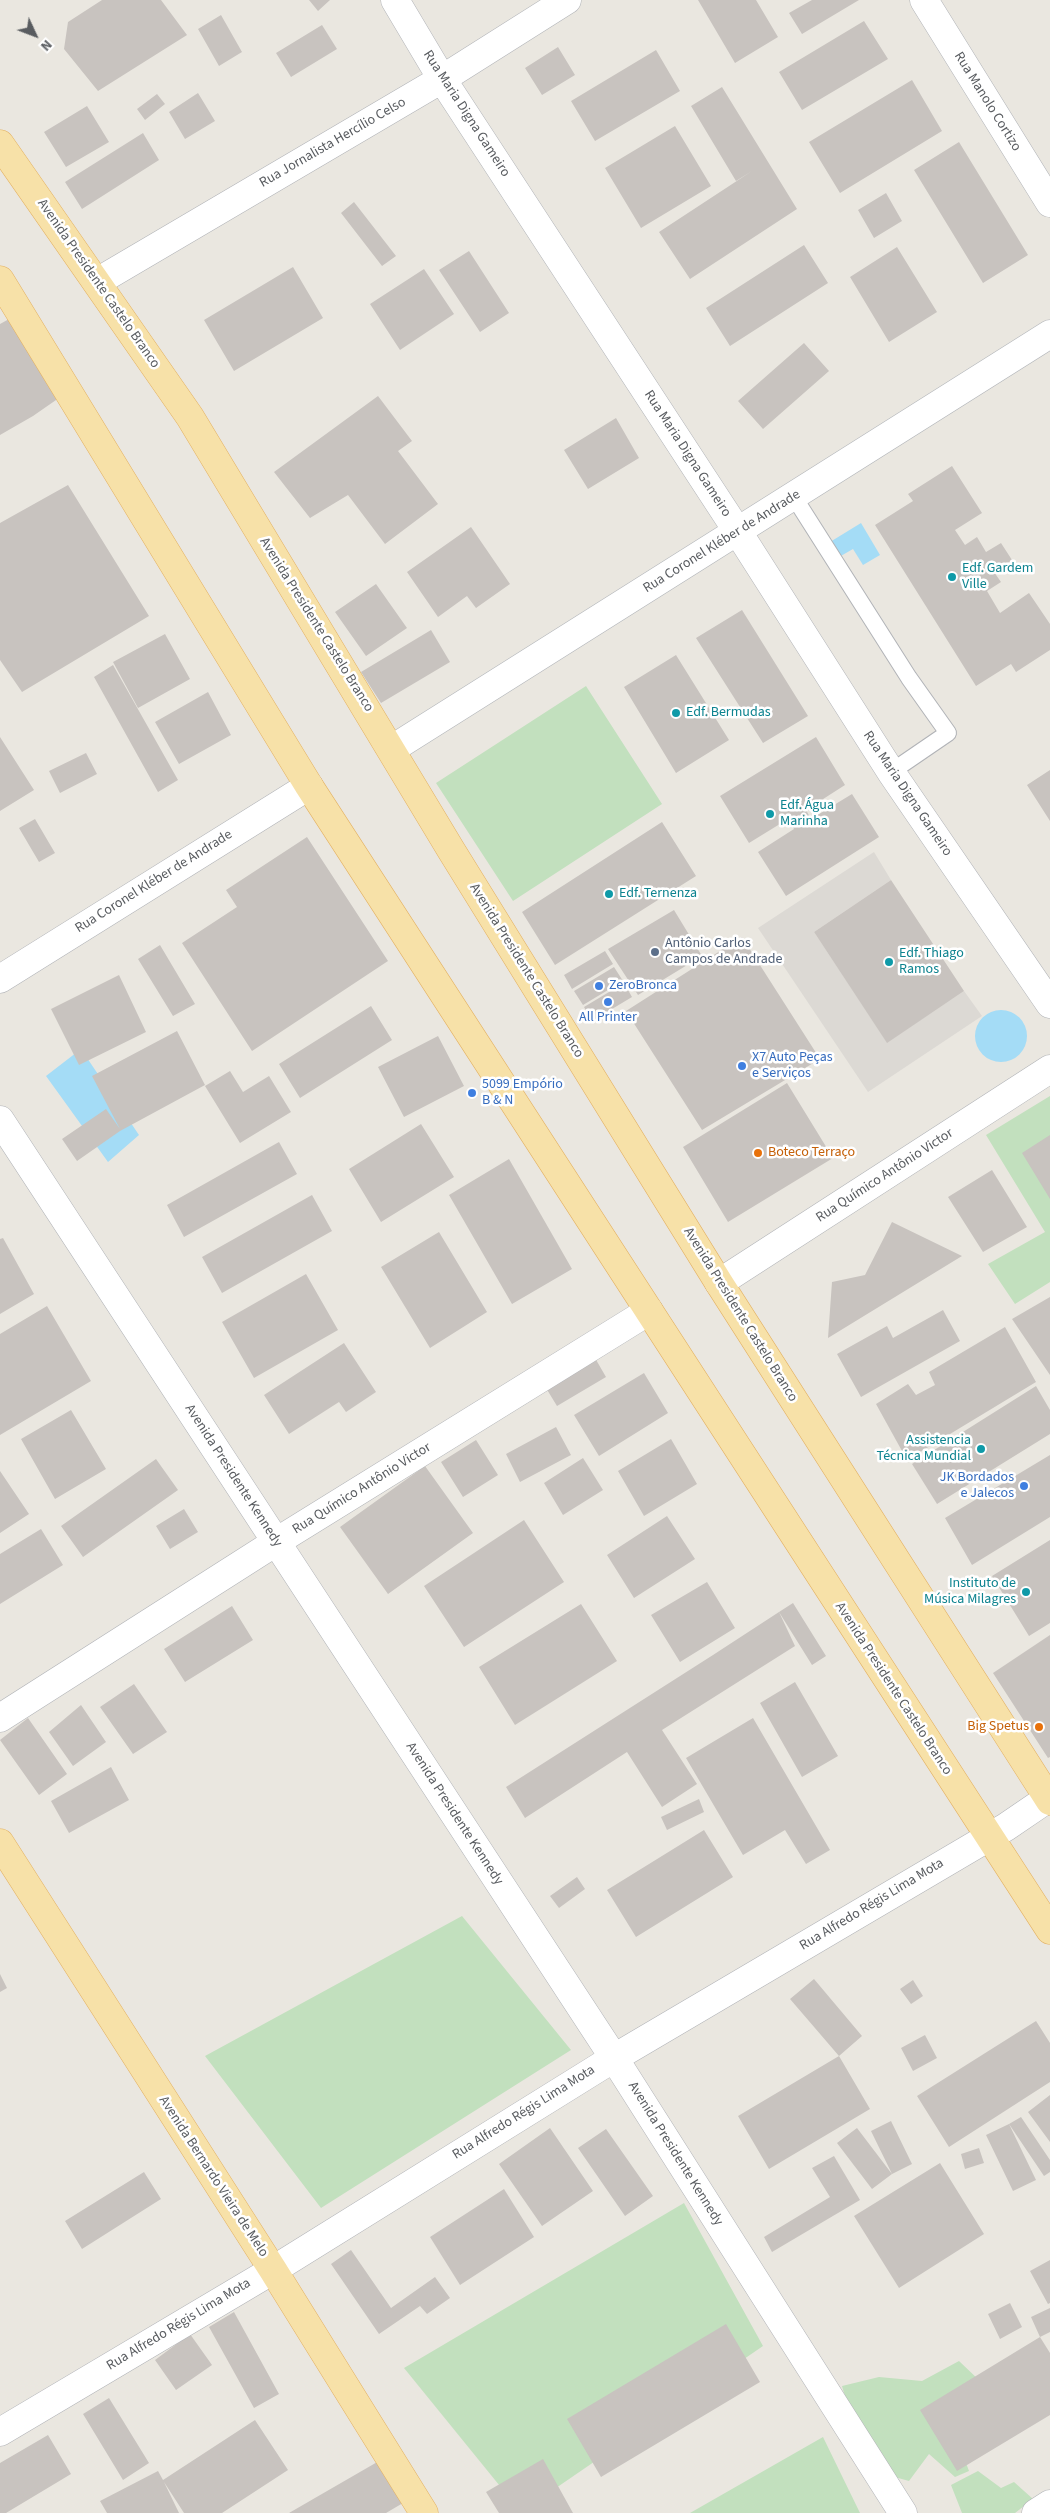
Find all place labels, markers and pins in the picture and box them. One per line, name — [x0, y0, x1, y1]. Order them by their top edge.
place label: Edf. Gardem Ville — [962, 561, 1033, 594]
marker: Edf. Gardem Ville — [946, 571, 958, 583]
place label: Edf. Bermudas — [686, 705, 771, 721]
marker: Edf. Bermudas — [670, 707, 682, 719]
place label: Edf. Água Marinha — [780, 798, 834, 830]
marker: Edf. Água Marinha — [764, 808, 776, 820]
place label: Edf. Ternenza — [619, 886, 697, 902]
marker: Edf. Ternenza — [603, 888, 615, 900]
place label: Antônio Carlos Campos de Andrade — [665, 936, 782, 969]
marker: Antônio Carlos Campos de Andrade — [649, 946, 661, 958]
place label: Edf. Thiago Ramos — [899, 946, 964, 979]
marker: Edf. Thiago Ramos — [883, 956, 895, 968]
place label: ZeroBronca — [609, 978, 677, 994]
marker: ZeroBronca — [593, 980, 605, 992]
marker: All Printer — [602, 996, 614, 1008]
place label: All Printer — [579, 1010, 637, 1026]
place label: X7 Auto Peças e Serviços — [752, 1050, 833, 1082]
marker: X7 Auto Peças e Serviços — [736, 1060, 748, 1072]
place label: 5099 Empório B & N — [482, 1077, 563, 1110]
marker: 5099 Empório B & N — [466, 1087, 478, 1099]
place label: Boteco Terraço — [768, 1145, 855, 1161]
marker: Boteco Terraço — [752, 1147, 764, 1159]
place label: Assistencia Técnica Mundial — [877, 1433, 971, 1465]
marker: Assistencia Técnica Mundial — [975, 1443, 987, 1455]
place label: JK Bordados e Jalecos — [940, 1470, 1014, 1502]
marker: JK Bordados e Jalecos — [1018, 1480, 1030, 1492]
place label: Instituto de Música Milagres — [924, 1576, 1016, 1608]
marker: Instituto de Música Milagres — [1020, 1586, 1032, 1598]
place label: Big Spetus — [967, 1719, 1029, 1735]
marker: Big Spetus — [1033, 1721, 1045, 1733]

